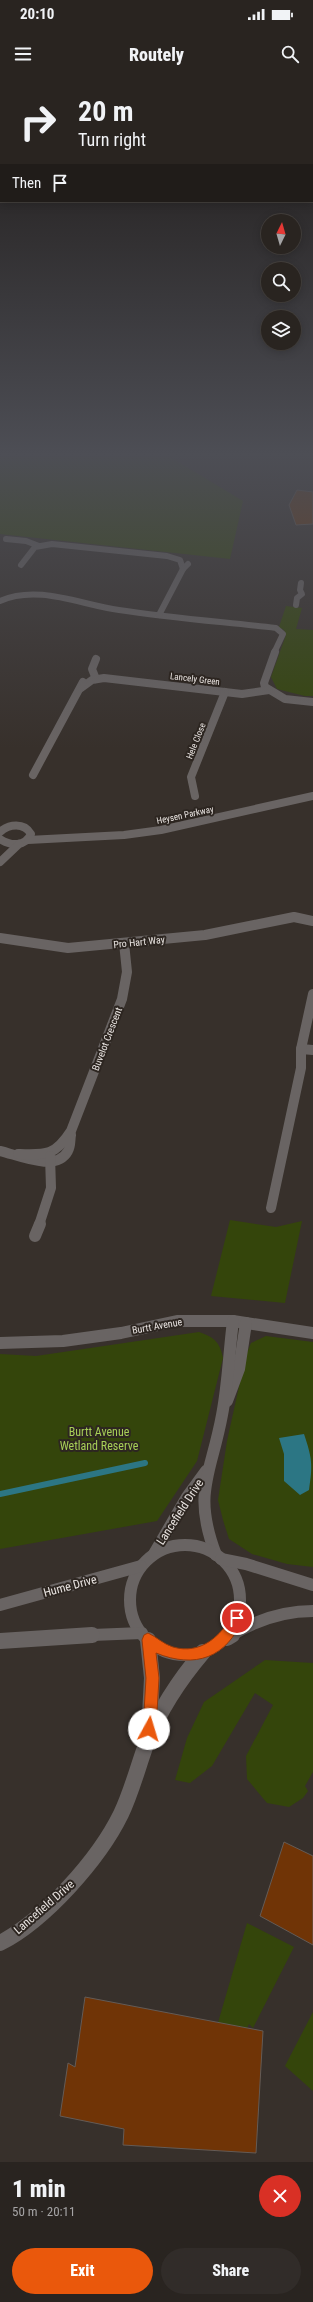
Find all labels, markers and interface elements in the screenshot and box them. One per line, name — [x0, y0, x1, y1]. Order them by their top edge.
text: 20:10 — [20, 5, 54, 23]
icon: menu — [12, 43, 34, 65]
icon: search — [279, 43, 301, 65]
text: Routely — [129, 44, 184, 65]
text: 20 m — [78, 95, 134, 128]
icon: right — [12, 96, 64, 148]
text: Turn right — [78, 129, 146, 150]
icon: arrive — [49, 172, 71, 194]
text: Then — [12, 174, 41, 192]
north arrow — [261, 214, 301, 254]
map controls — [261, 214, 301, 350]
button: search — [261, 262, 301, 302]
button: layers — [261, 310, 301, 350]
street label: Lancely Green — [170, 671, 220, 687]
street label: Hele Close — [184, 721, 208, 761]
street label: Heysen Parkway — [156, 804, 215, 826]
street label: Pro Hart Way — [113, 934, 165, 950]
street label: Buvelot Crescent — [90, 1006, 124, 1072]
street label: Burtt Avenue — [131, 1316, 183, 1336]
park label: Burtt Avenue Wetland Reserve — [60, 1425, 139, 1453]
street label: Lancefield Drive — [154, 1476, 207, 1547]
street label: Hume Drive — [42, 1572, 99, 1600]
pin — [220, 1601, 254, 1635]
icon: arrive — [226, 1607, 248, 1629]
position arrow — [128, 1708, 170, 1750]
street label: Lancefield Drive — [11, 1877, 77, 1937]
text: 1 min — [12, 2175, 66, 2203]
button: close — [259, 2175, 301, 2217]
text: 50 m · 20:11 — [12, 2204, 75, 2219]
button: Exit — [12, 2248, 153, 2294]
button: Share — [161, 2248, 301, 2294]

